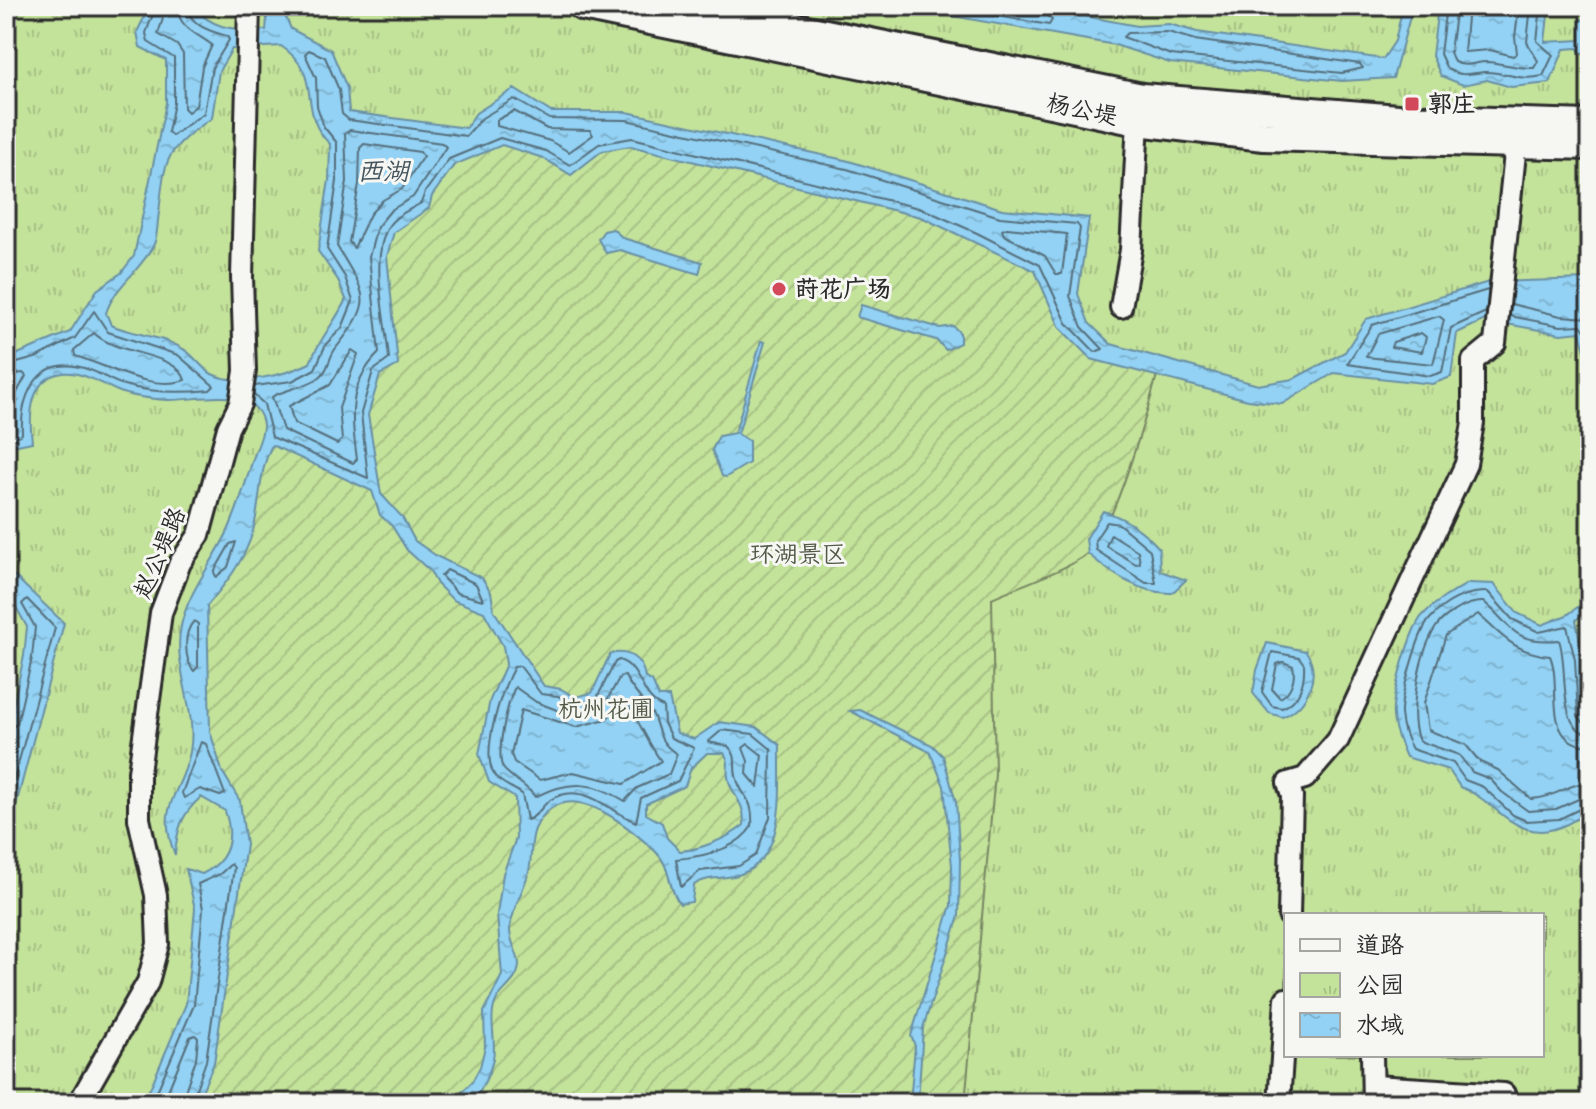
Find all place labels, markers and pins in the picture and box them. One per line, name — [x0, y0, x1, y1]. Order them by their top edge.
place label: 郭庄 — [1428, 90, 1476, 119]
marker: 郭庄 — [1403, 95, 1421, 113]
place label: 莳花广场 — [795, 275, 891, 304]
marker: 莳花广场 — [770, 280, 788, 298]

